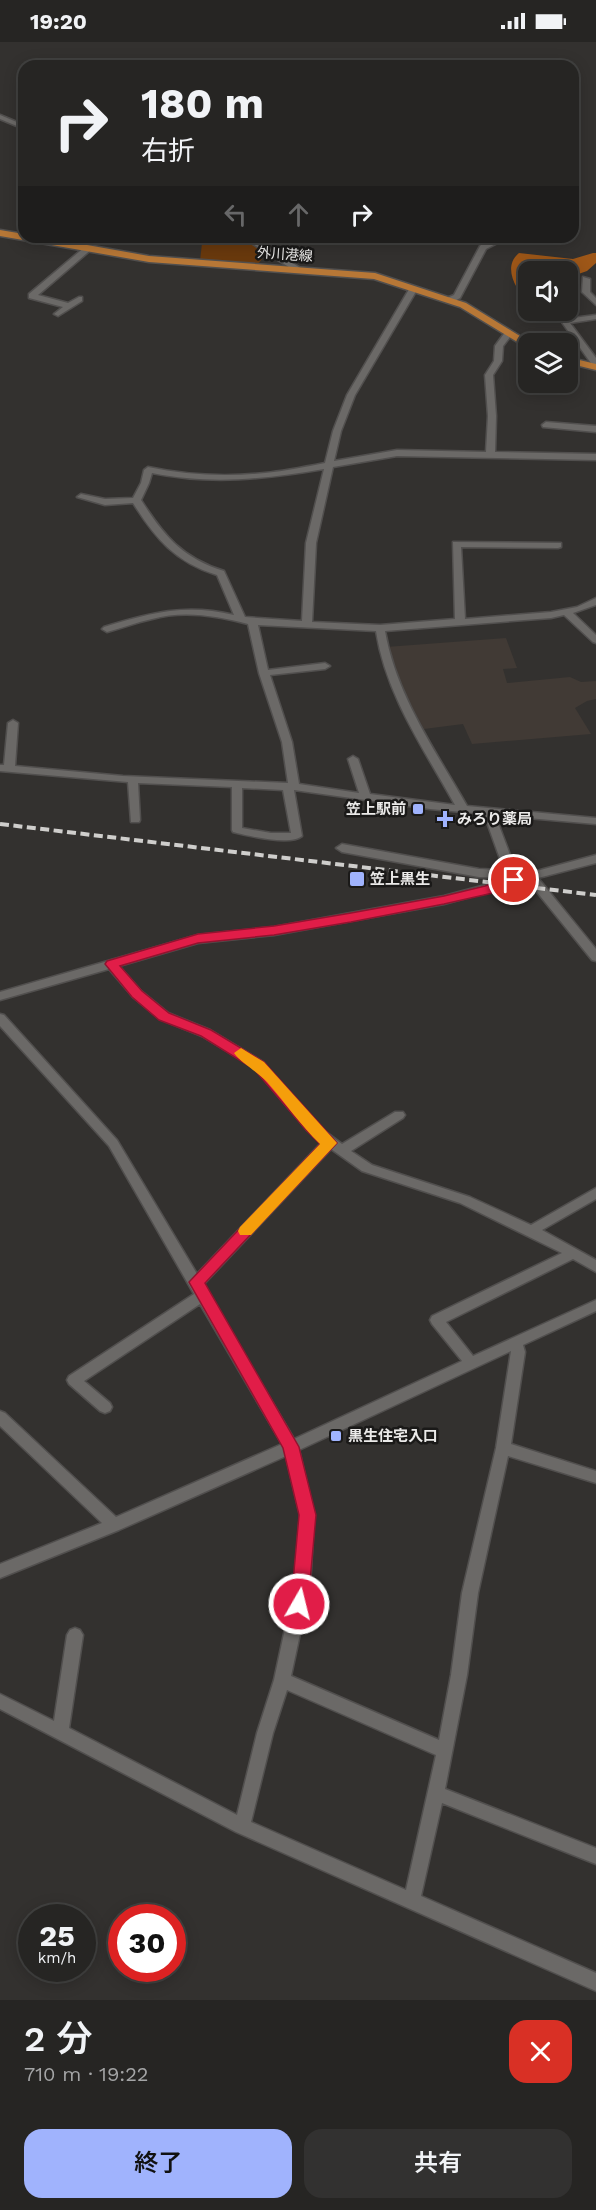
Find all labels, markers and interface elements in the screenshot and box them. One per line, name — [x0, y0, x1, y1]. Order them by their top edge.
text: 19:20 — [30, 9, 87, 34]
text: 180 m — [141, 79, 264, 128]
icon: right — [42, 84, 120, 162]
text: 右折 — [141, 135, 195, 167]
icon: left — [219, 198, 252, 231]
icon: ahead — [282, 198, 315, 231]
icon: right — [345, 198, 378, 231]
street label: 外川港線 — [257, 244, 313, 264]
map controls — [518, 261, 578, 393]
button: sound — [518, 261, 578, 321]
button: layers — [518, 333, 578, 393]
place label: 笠上駅前 — [346, 800, 406, 818]
marker: 笠上駅前 — [411, 802, 425, 816]
place label: みろり薬局 — [457, 810, 532, 828]
marker: みろり薬局 — [438, 812, 452, 826]
pin — [488, 854, 539, 905]
icon: arrive — [497, 863, 530, 896]
marker: 笠上黒生 — [348, 870, 366, 888]
place label: 笠上黒生 — [370, 870, 430, 888]
place label: 黒生住宅入口 — [348, 1427, 438, 1445]
marker: 黒生住宅入口 — [329, 1429, 343, 1443]
position arrow — [267, 1572, 331, 1636]
speed limit sign: 30 — [108, 1904, 186, 1982]
text: 25 — [39, 1918, 75, 1953]
text: km/h — [38, 1949, 76, 1967]
text: 2 分 — [24, 2018, 92, 2060]
button: close — [509, 2020, 572, 2083]
text: 710 m · 19:22 — [24, 2062, 148, 2086]
button: 終了 — [24, 2129, 292, 2198]
button: 共有 — [304, 2129, 572, 2198]

